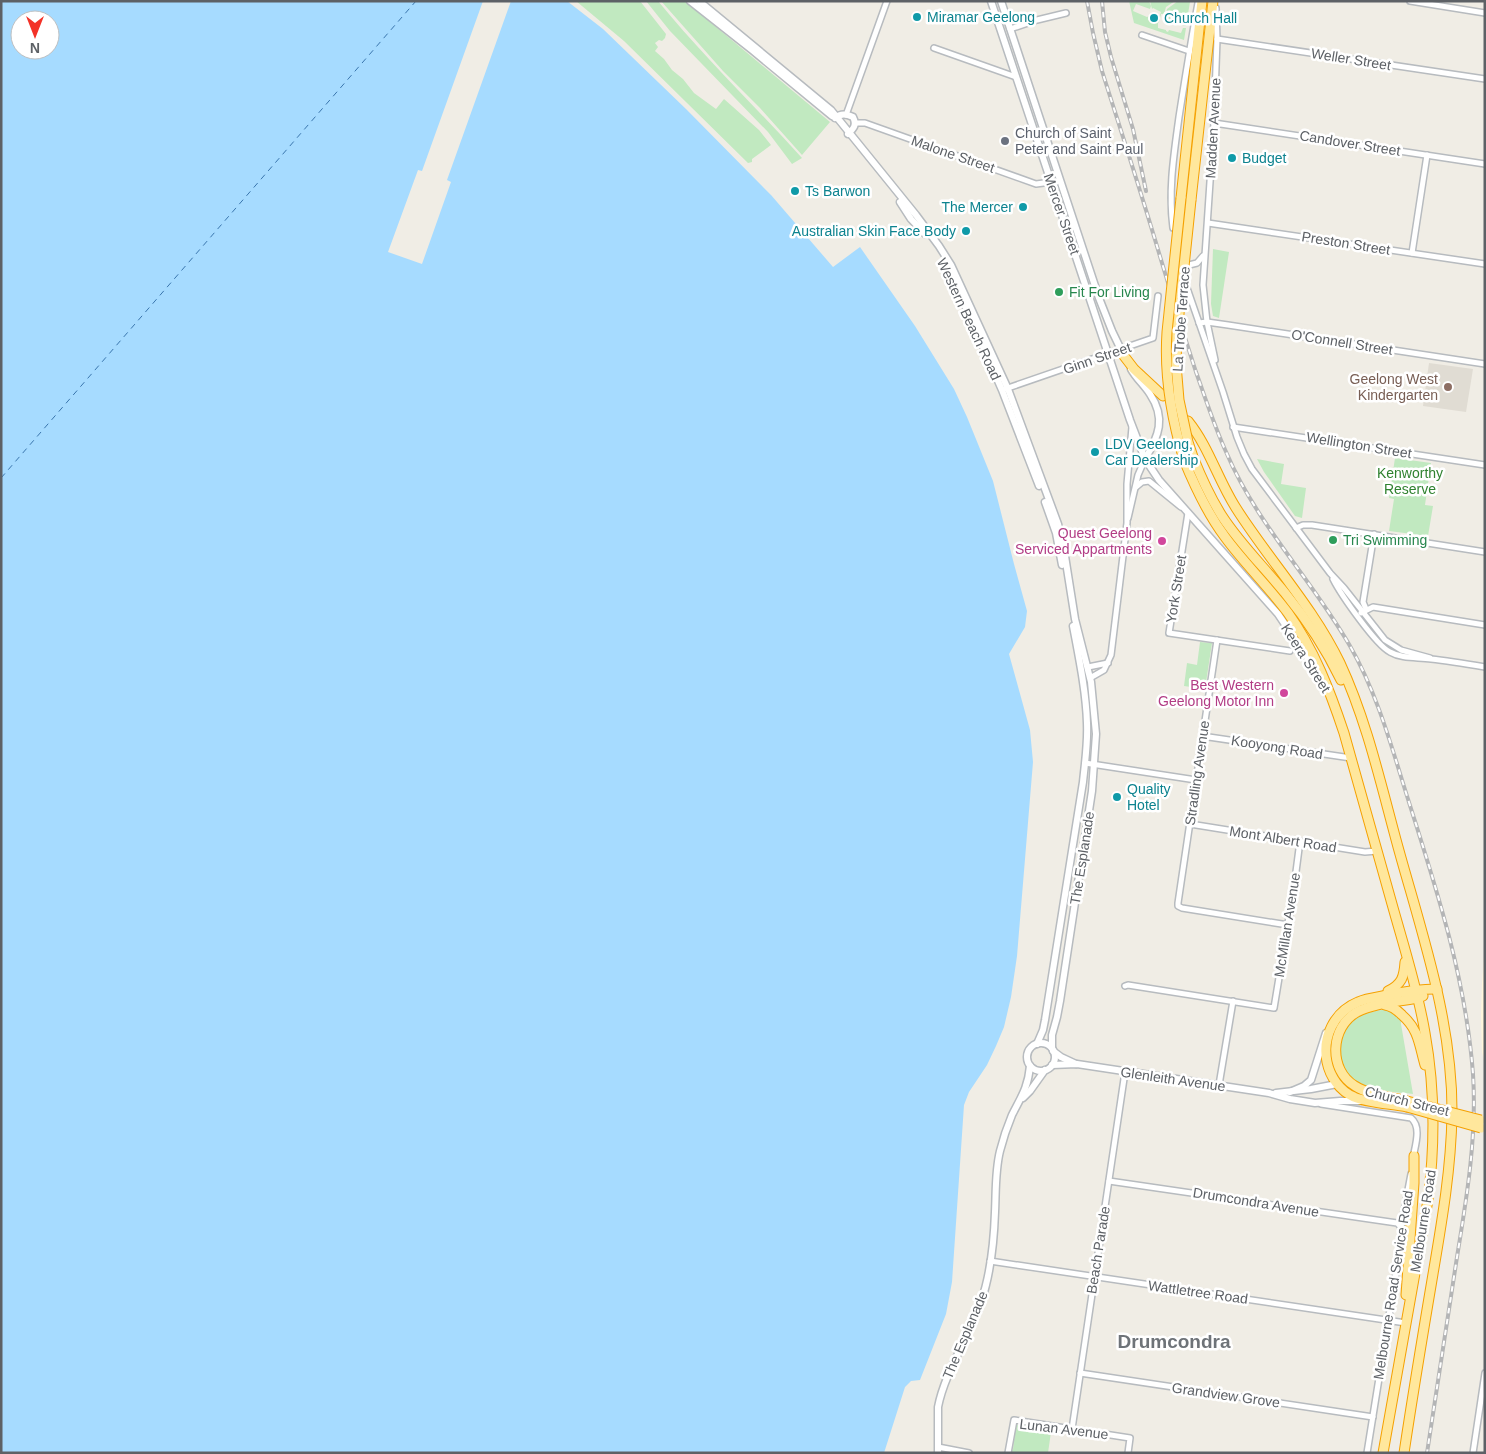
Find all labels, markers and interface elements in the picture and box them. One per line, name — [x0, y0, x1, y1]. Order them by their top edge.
place label: Miramar Geelong — [927, 9, 1035, 25]
north arrow — [10, 10, 60, 60]
place label: Church Hall — [1164, 10, 1237, 26]
marker: Miramar Geelong — [911, 11, 923, 23]
marker: Church Hall — [1148, 12, 1160, 24]
text: N — [30, 40, 40, 56]
street label: Weller Street — [1310, 45, 1392, 73]
street label: Madden Avenue — [1202, 77, 1224, 179]
place label: Church of Saint Peter and Saint Paul — [1015, 125, 1143, 157]
street label: Candover Street — [1298, 127, 1402, 159]
street label: Malone Street — [909, 132, 997, 176]
marker: Church of Saint Peter and Saint Paul — [999, 135, 1011, 147]
place label: Budget — [1242, 150, 1286, 166]
marker: Budget — [1226, 152, 1238, 164]
street label: Mercer Street — [1041, 171, 1083, 257]
place label: Ts Barwon — [805, 183, 870, 199]
marker: Ts Barwon — [789, 185, 801, 197]
place label: The Mercer — [941, 199, 1013, 215]
marker: The Mercer — [1017, 201, 1029, 213]
place label: Australian Skin Face Body — [792, 223, 956, 239]
marker: Australian Skin Face Body — [960, 225, 972, 237]
street label: Preston Street — [1301, 228, 1392, 258]
street label: Western Beach Road — [934, 255, 1004, 383]
street label: La Trobe Terrace — [1169, 266, 1193, 372]
place label: Fit For Living — [1069, 284, 1150, 300]
marker: Fit For Living — [1053, 286, 1065, 298]
street label: O'Connell Street — [1290, 326, 1394, 358]
street label: Ginn Street — [1061, 339, 1133, 377]
place label: Geelong West Kindergarten — [1350, 371, 1438, 403]
marker: Geelong West Kindergarten — [1442, 381, 1454, 393]
street label: Wellington Street — [1305, 429, 1413, 461]
place label: LDV Geelong, Car Dealership — [1105, 436, 1199, 468]
marker: LDV Geelong, Car Dealership — [1089, 446, 1101, 458]
park label: Kenworthy Reserve — [1377, 465, 1443, 497]
place label: Quest Geelong Serviced Appartments — [1015, 525, 1152, 557]
place label: Tri Swimming — [1343, 532, 1427, 548]
marker: Tri Swimming — [1327, 534, 1339, 546]
marker: Quest Geelong Serviced Appartments — [1156, 535, 1168, 547]
street label: York Street — [1163, 554, 1189, 624]
street label: Keera Street — [1278, 621, 1334, 695]
place label: Best Western Geelong Motor Inn — [1158, 677, 1274, 709]
marker: Best Western Geelong Motor Inn — [1278, 687, 1290, 699]
street label: Stradling Avenue — [1182, 719, 1212, 826]
street label: Kooyong Road — [1230, 732, 1324, 762]
place label: Quality Hotel — [1127, 781, 1171, 813]
marker: Quality Hotel — [1111, 791, 1123, 803]
street label: The Esplanade — [1067, 810, 1097, 906]
street label: Mont Albert Road — [1228, 823, 1338, 855]
street label: McMillan Avenue — [1271, 871, 1303, 978]
street label: Glenleith Avenue — [1120, 1064, 1227, 1094]
street label: Church Street — [1363, 1083, 1451, 1119]
street label: Melbourne Road — [1407, 1169, 1439, 1273]
street label: Drumcondra Avenue — [1192, 1184, 1320, 1220]
street label: Melbourne Road Service Road — [1370, 1189, 1416, 1381]
street label: Beach Parade — [1083, 1205, 1113, 1295]
street label: Wattletree Road — [1147, 1277, 1249, 1307]
street label: The Esplanade — [939, 1288, 991, 1381]
district label: Drumcondra — [1118, 1331, 1231, 1352]
street label: Grandview Grove — [1171, 1379, 1281, 1411]
street label: Lunan Avenue — [1019, 1416, 1109, 1442]

